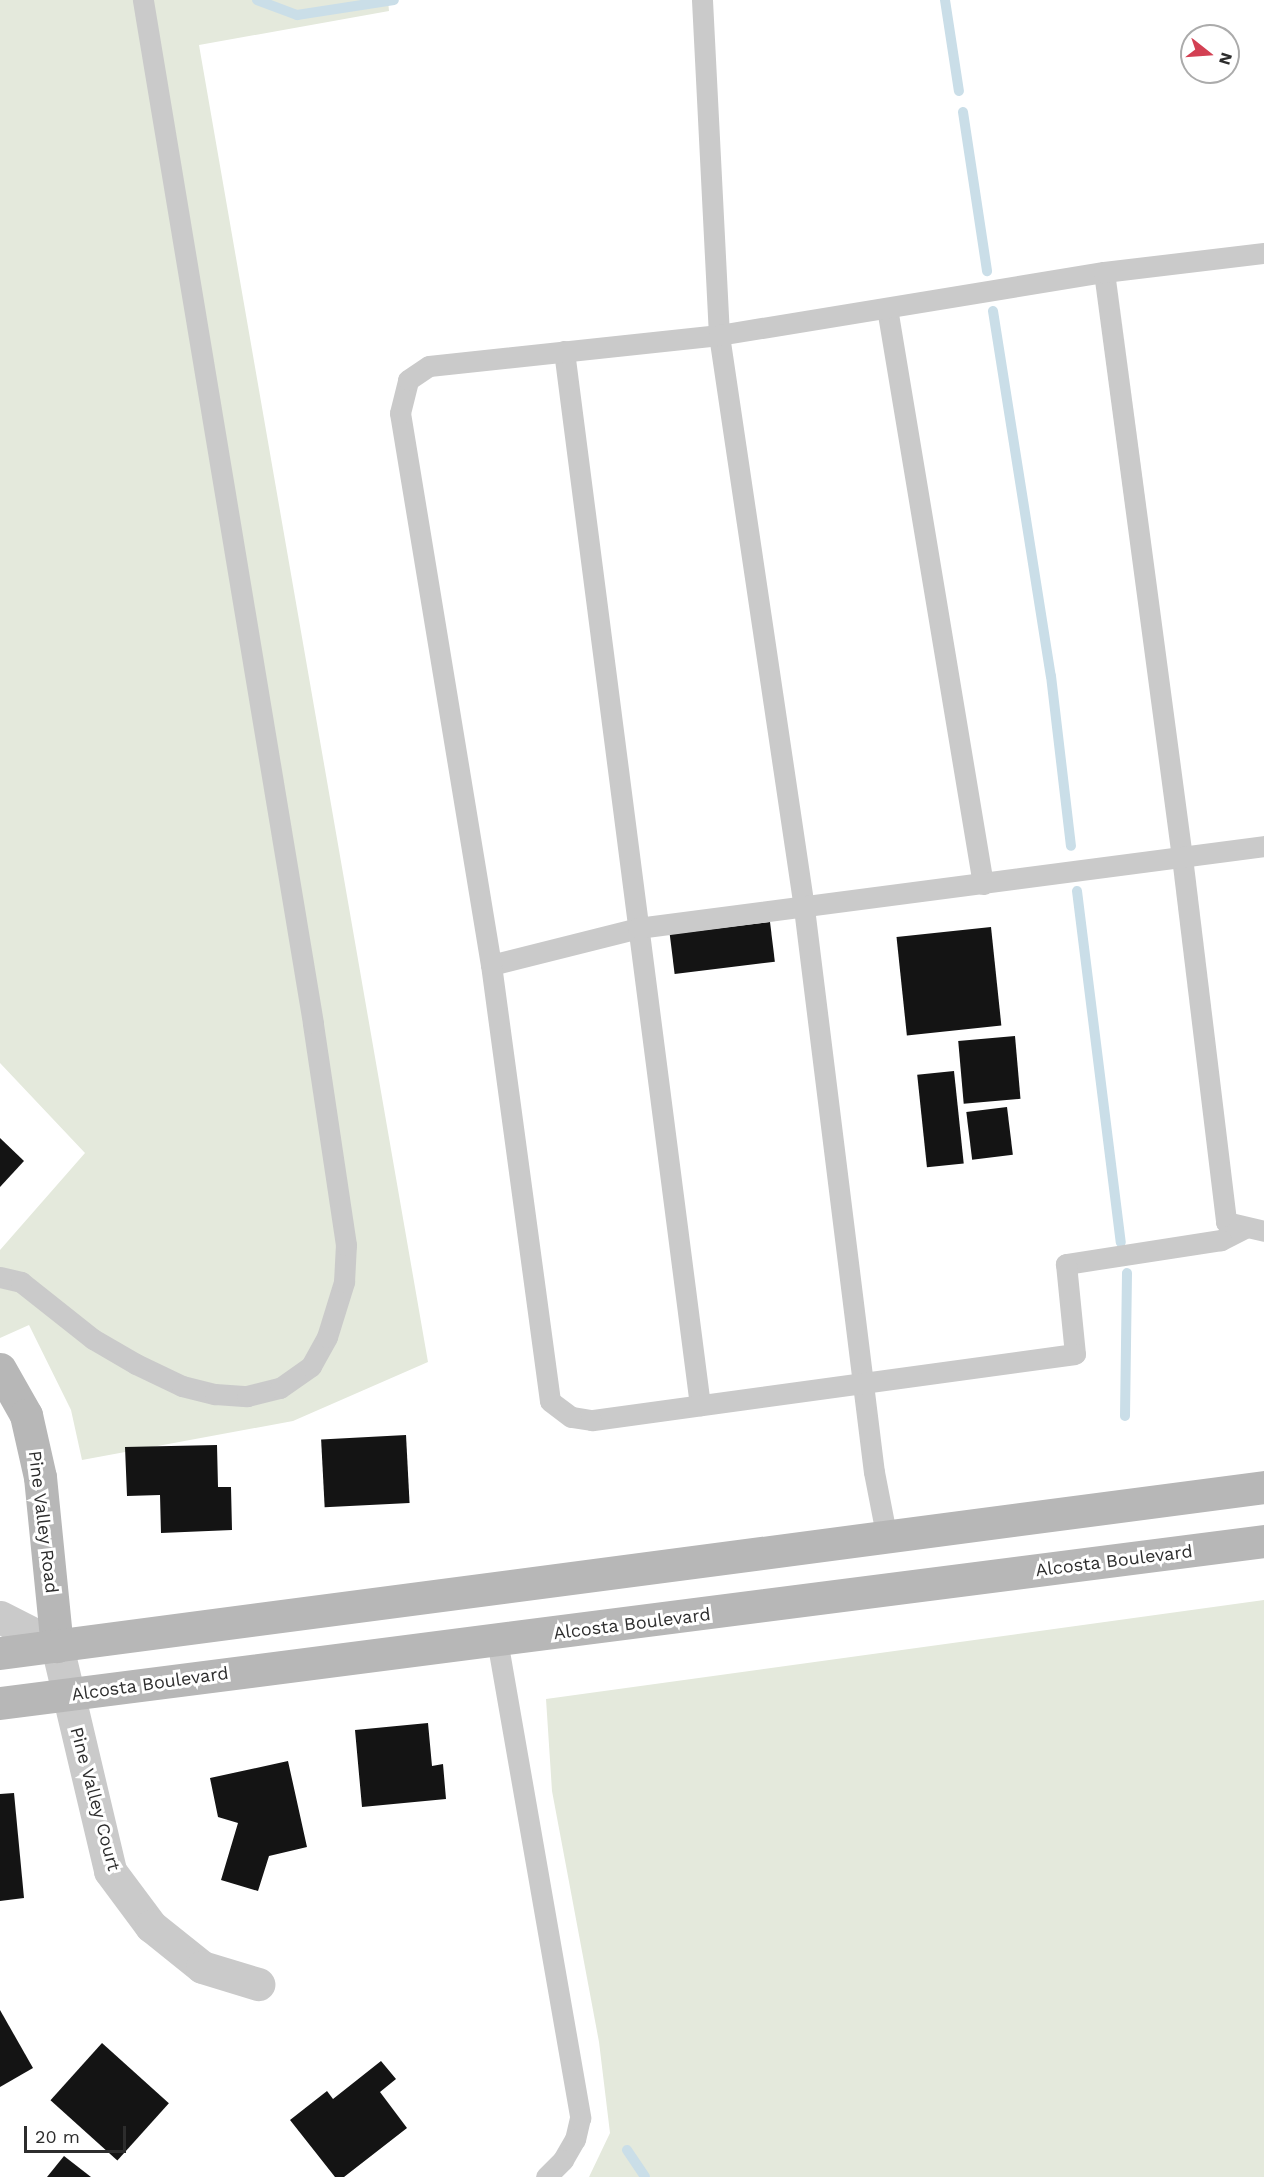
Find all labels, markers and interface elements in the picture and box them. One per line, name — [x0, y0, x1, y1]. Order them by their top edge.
north arrow — [1180, 24, 1240, 84]
text: N — [1215, 50, 1237, 67]
street label: Pine Valley Road — [23, 1449, 63, 1595]
street label: Alcosta Boulevard — [1034, 1541, 1194, 1581]
street label: Alcosta Boulevard — [552, 1604, 712, 1644]
street label: Alcosta Boulevard — [70, 1662, 230, 1706]
street label: Pine Valley Court — [65, 1724, 125, 1874]
scale bar — [27, 2114, 129, 2152]
text: 20 m — [35, 2126, 80, 2147]

